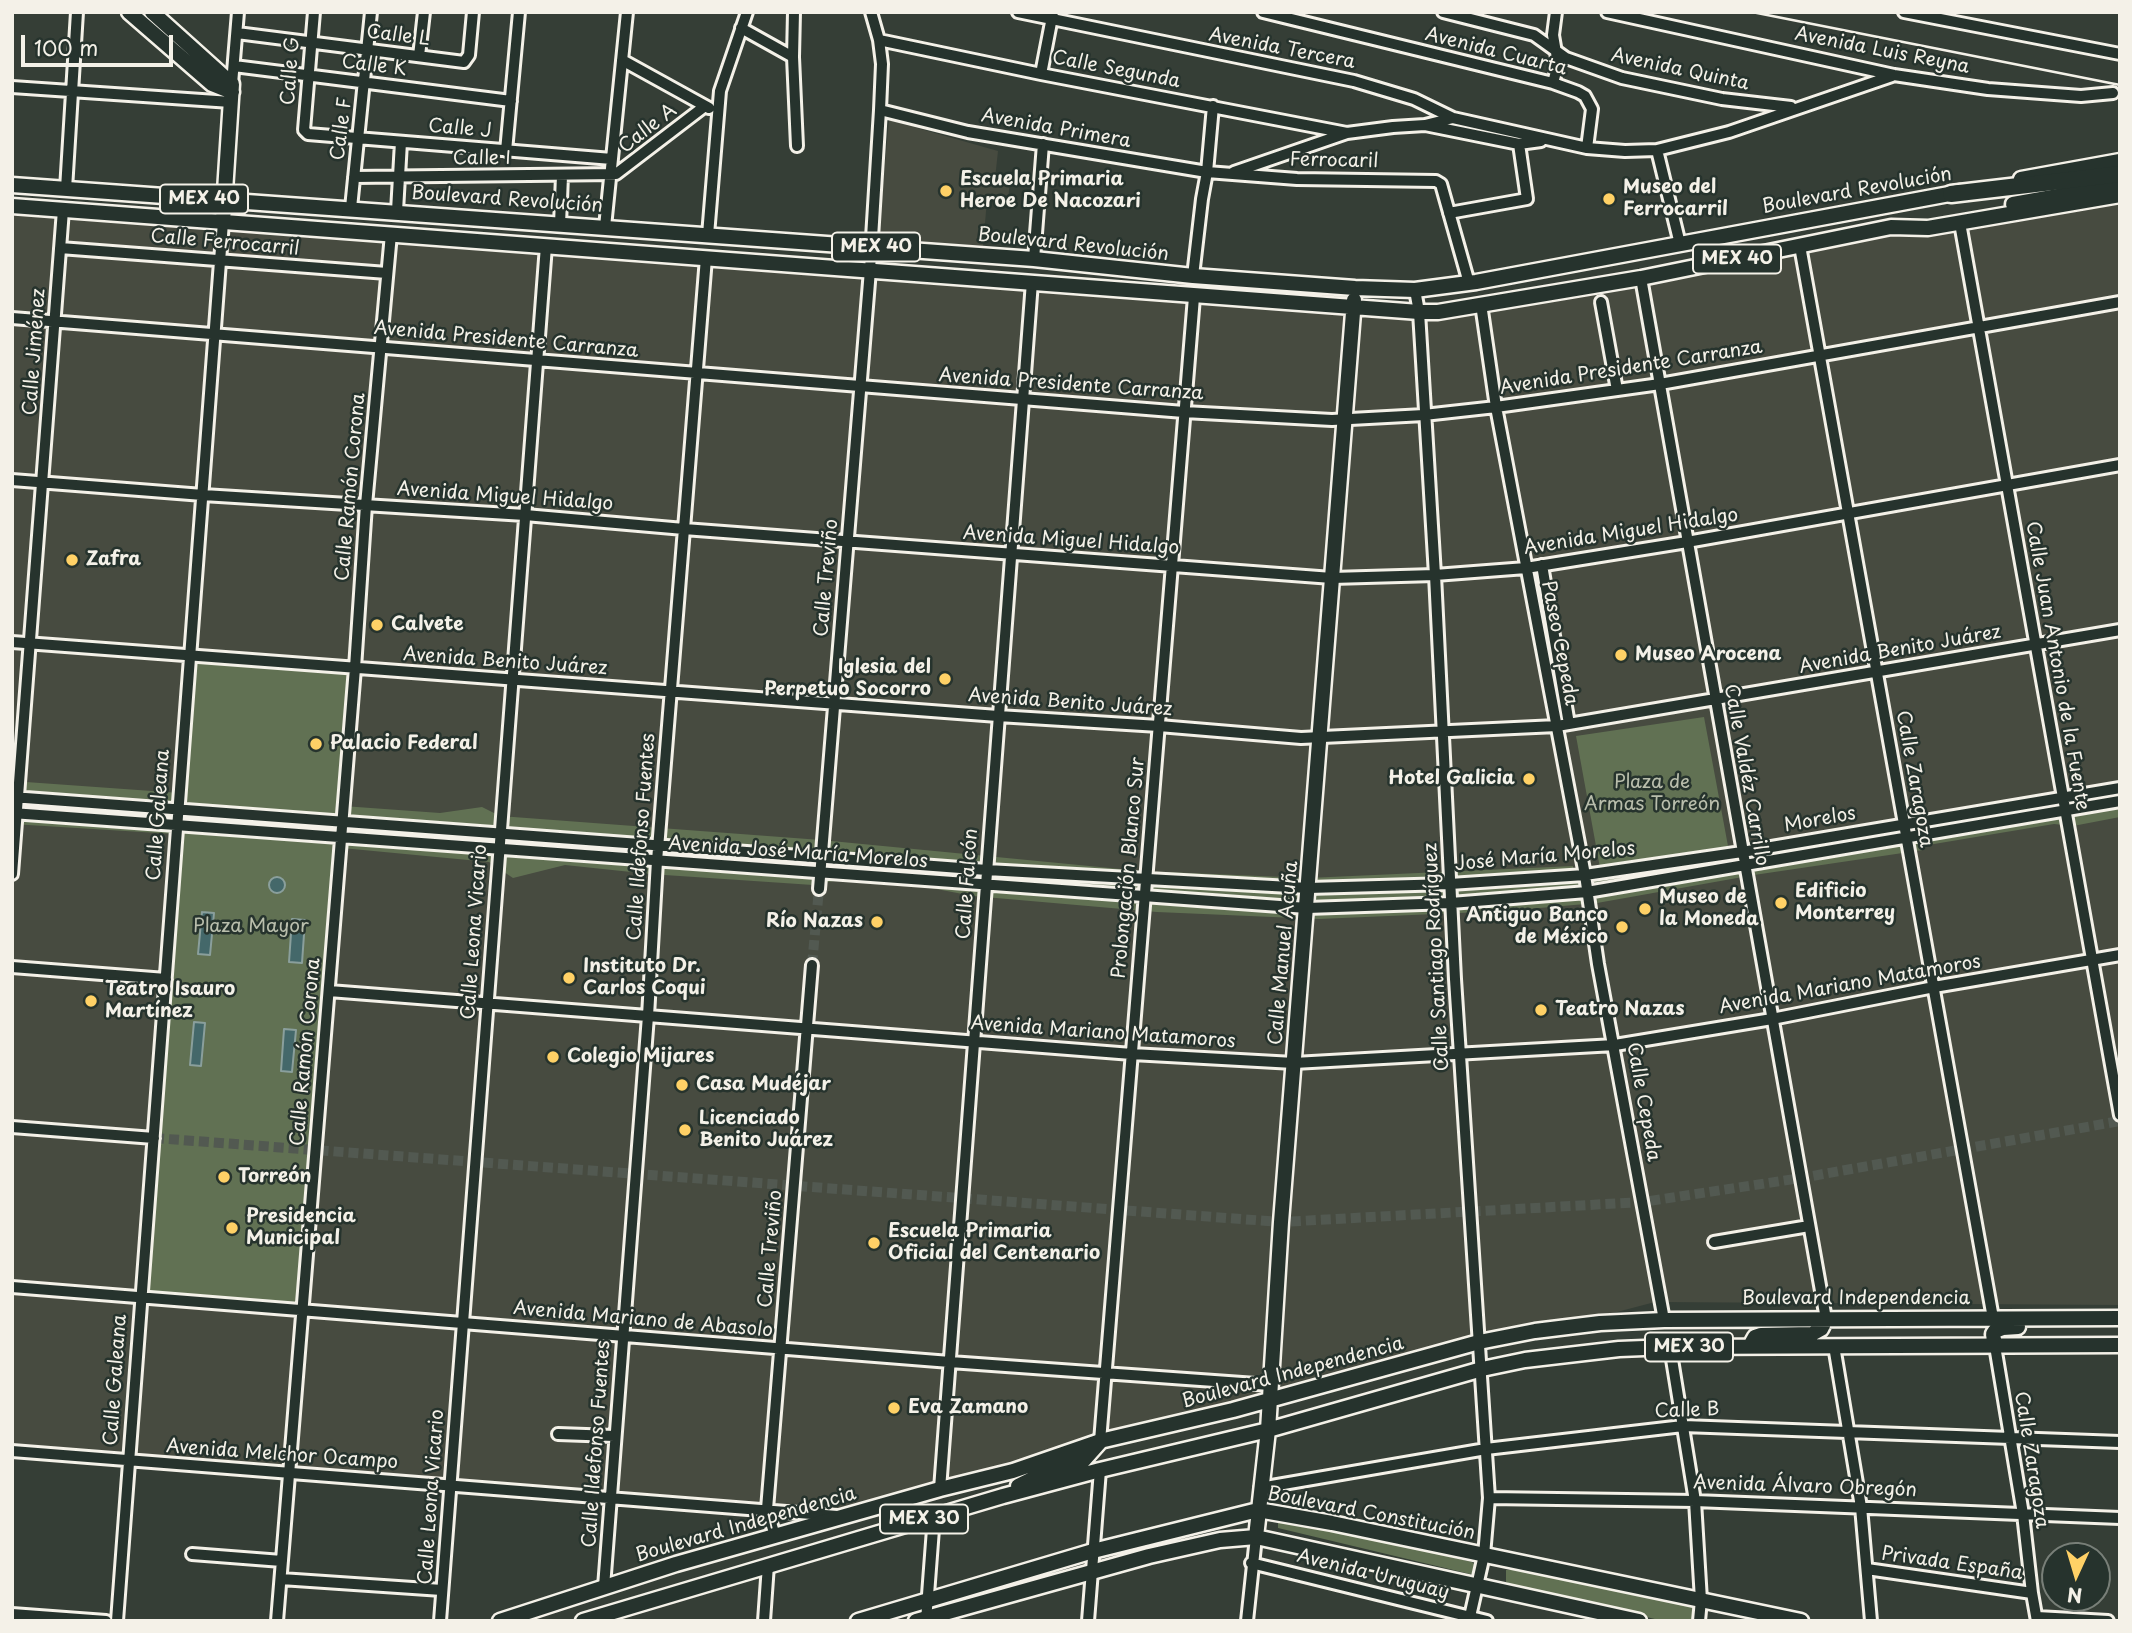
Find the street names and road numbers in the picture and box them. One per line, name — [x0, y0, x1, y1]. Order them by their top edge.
street label: Calle L — [365, 21, 431, 51]
street label: Avenida Cuarta — [1423, 23, 1569, 81]
street label: Avenida Luis Reyna — [1793, 23, 1971, 79]
street label: Avenida Tercera — [1207, 24, 1357, 74]
street label: Calle G — [277, 36, 305, 106]
street label: Avenida Quinta — [1609, 44, 1751, 96]
street label: Calle Segunda — [1050, 46, 1182, 94]
street label: Calle K — [340, 51, 408, 81]
street label: Calle F — [327, 96, 357, 162]
street label: Calle A — [615, 99, 681, 159]
street label: Avenida Primera — [980, 105, 1132, 153]
street label: Calle J — [427, 115, 493, 143]
street label: Calle I — [453, 148, 511, 170]
street label: Ferrocaril — [1289, 149, 1379, 173]
street label: Boulevard Revolución — [1760, 163, 1954, 219]
street label: Boulevard Revolución — [410, 182, 604, 218]
road number: MEX 40 — [160, 184, 248, 214]
street label: Boulevard Revolución — [976, 224, 1170, 266]
street label: Calle Ferrocarril — [150, 225, 300, 261]
road number: MEX 40 — [832, 232, 920, 262]
road number: MEX 40 — [1693, 244, 1781, 274]
street label: Calle Jiménez — [19, 288, 51, 416]
street label: Avenida Presidente Carranza — [373, 317, 639, 363]
street label: Avenida Presidente Carranza — [1498, 336, 1764, 400]
street label: Avenida Presidente Carranza — [938, 364, 1204, 406]
street label: Calle Ramón Corona — [331, 392, 371, 582]
street label: Avenida Miguel Hidalgo — [396, 478, 614, 516]
street label: Avenida Miguel Hidalgo — [1522, 504, 1740, 560]
street label: Calle Treviño — [810, 518, 844, 638]
street label: Calle Juan Antonio de la Fuente — [2020, 520, 2094, 812]
street label: Avenida Miguel Hidalgo — [962, 522, 1180, 560]
street label: Paseo Cepeda — [1536, 579, 1582, 707]
street label: Avenida Benito Juárez — [1797, 621, 2003, 679]
street label: Avenida Benito Juárez — [402, 643, 608, 681]
street label: Calle Valdéz Carrillo — [1719, 682, 1773, 868]
street label: Avenida Benito Juárez — [967, 684, 1173, 722]
street label: Calle Zaragoza — [1891, 709, 1937, 849]
street label: Calle Ildefonso Fuentes — [623, 733, 661, 941]
street label: Calle Galeana — [143, 749, 175, 881]
street label: Prolongación Blanco Sur — [1108, 756, 1150, 980]
street label: Morelos — [1782, 802, 1858, 838]
street label: Calle Falcón — [953, 828, 983, 940]
street label: Avenida José María Morelos — [668, 833, 928, 873]
street label: José María Morelos — [1454, 838, 1636, 876]
street label: Calle Santiago Rodríguez — [1420, 842, 1454, 1072]
street label: Calle Leona Vicario — [458, 844, 492, 1020]
street label: Calle Manuel Acuña — [1265, 860, 1303, 1046]
street label: Avenida Mariano Matamoros — [1717, 951, 1983, 1019]
street label: Calle Ramón Corona — [286, 957, 326, 1147]
street label: Avenida Mariano Matamoros — [970, 1012, 1236, 1054]
street label: Calle Cepeda — [1621, 1041, 1665, 1163]
street label: Calle Treviño — [754, 1189, 788, 1309]
street label: Boulevard Independencia — [1742, 1288, 1970, 1310]
street label: Avenida Mariano de Abasolo — [512, 1297, 774, 1343]
street label: Calle Galeana — [100, 1314, 132, 1446]
street label: Boulevard Independencia — [1180, 1332, 1406, 1414]
road number: MEX 30 — [1645, 1332, 1733, 1362]
street label: Calle Ildefonso Fuentes — [578, 1340, 616, 1548]
street label: Calle Zaragoza — [2009, 1390, 2053, 1530]
street label: Calle B — [1654, 1398, 1720, 1424]
street label: Calle Leona Vicario — [415, 1409, 449, 1585]
street label: Avenida Melchor Ocampo — [165, 1436, 399, 1474]
street label: Avenida Álvaro Obregón — [1693, 1472, 1917, 1502]
street label: Boulevard Independencia — [633, 1483, 859, 1567]
street label: Boulevard Constitución — [1265, 1483, 1477, 1545]
road number: MEX 30 — [880, 1504, 968, 1534]
street label: Privada España — [1880, 1543, 2024, 1585]
street label: Avenida Uruguay — [1295, 1545, 1451, 1605]

